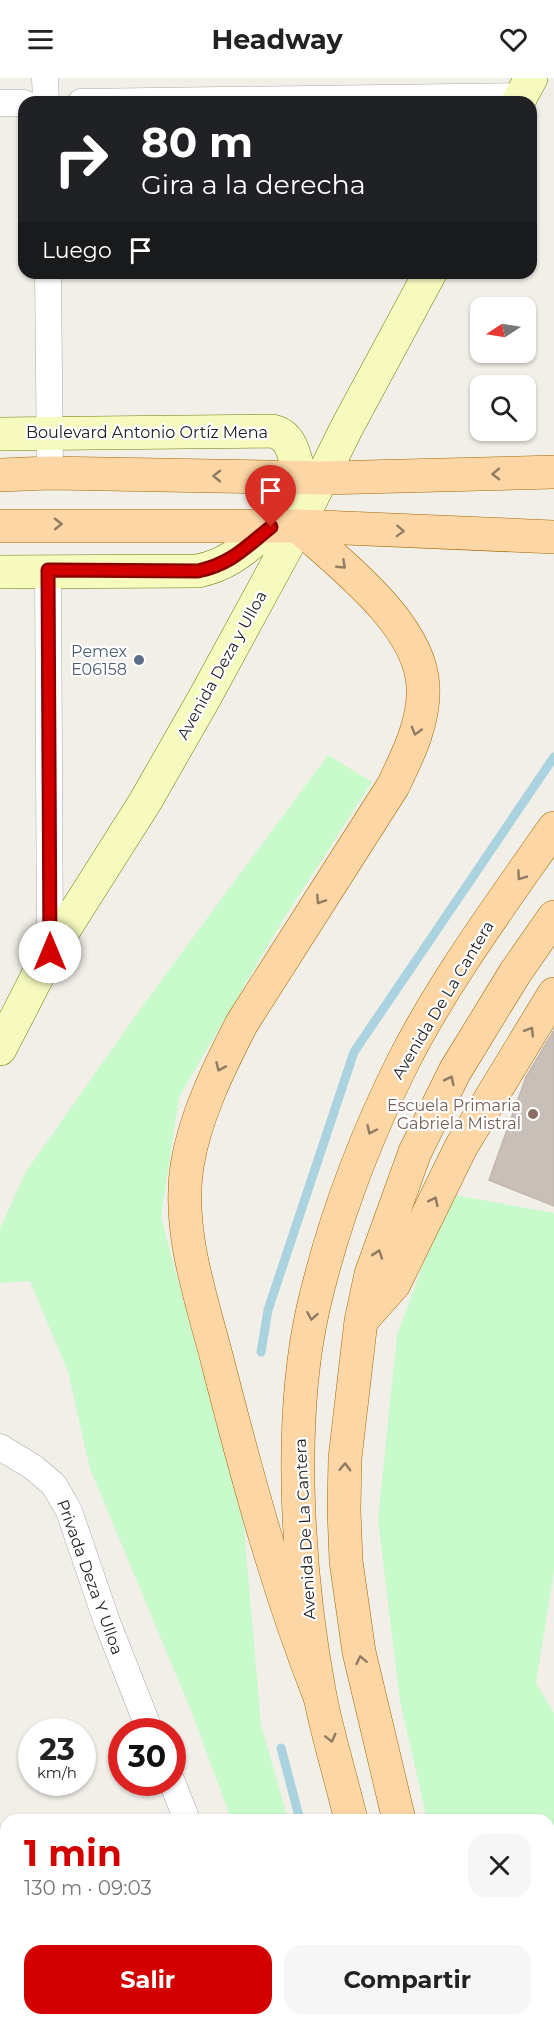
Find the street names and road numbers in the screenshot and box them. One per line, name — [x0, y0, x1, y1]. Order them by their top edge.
street label: Boulevard Antonio Ortíz Mena — [26, 423, 268, 442]
street label: Avenida Deza y Ulloa — [173, 587, 271, 743]
street label: Avenida De La Cantera — [388, 917, 498, 1083]
street label: Avenida De La Cantera — [291, 1438, 319, 1620]
street label: Privada Deza Y Ulloa — [53, 1497, 127, 1657]

